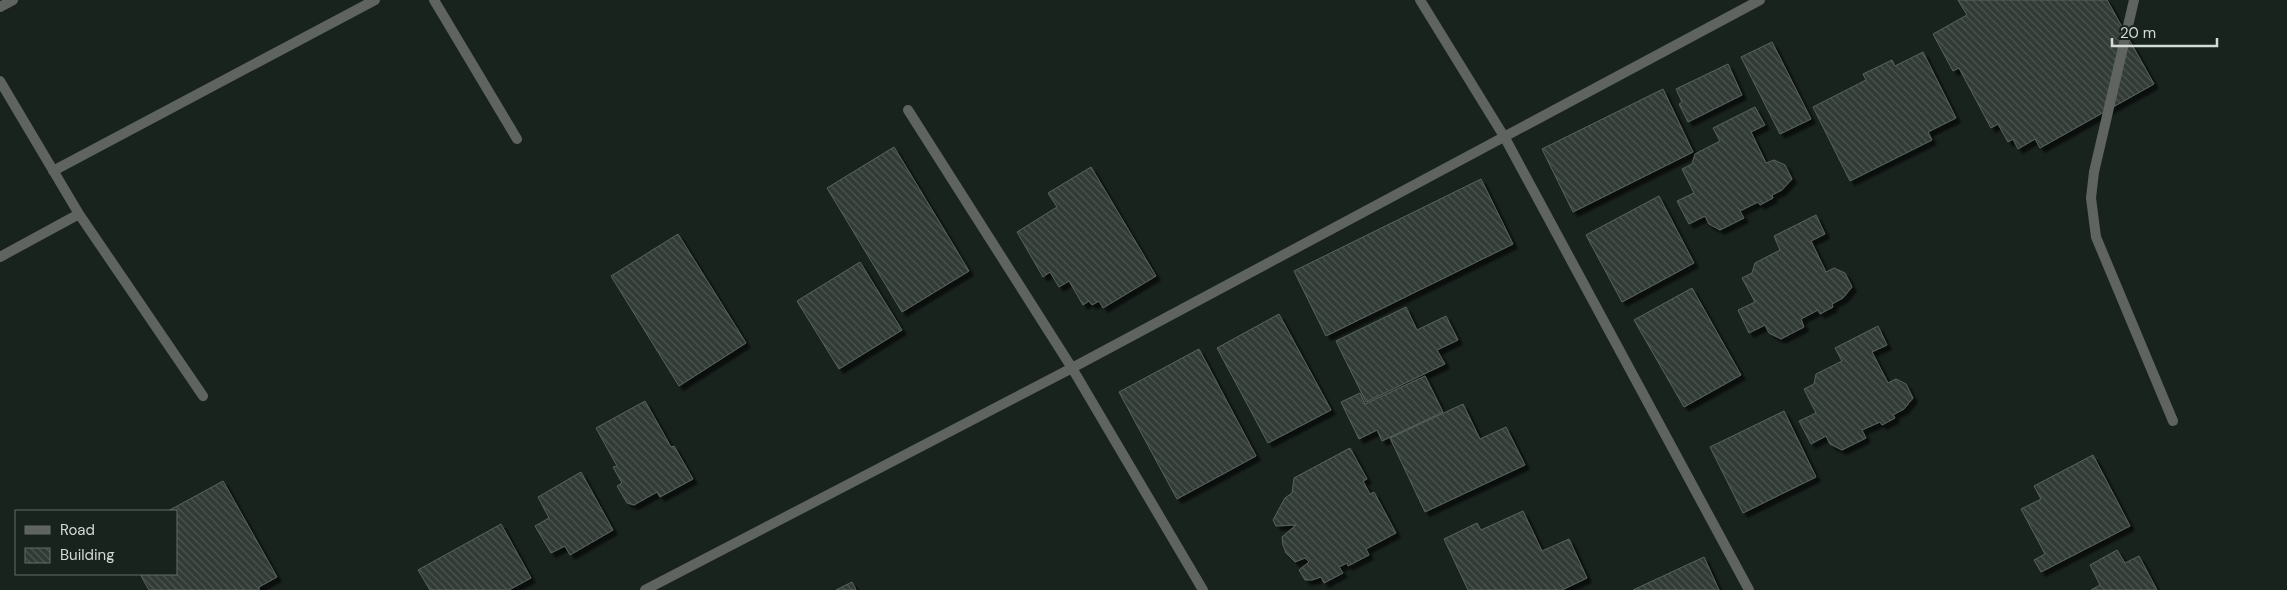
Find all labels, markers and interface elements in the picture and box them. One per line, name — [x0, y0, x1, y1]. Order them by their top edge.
scale bar — [2112, 15, 2217, 47]
text: 20 m — [2120, 23, 2156, 43]
legend — [15, 510, 178, 575]
text: Road — [60, 520, 95, 540]
text: Building — [60, 545, 115, 565]

